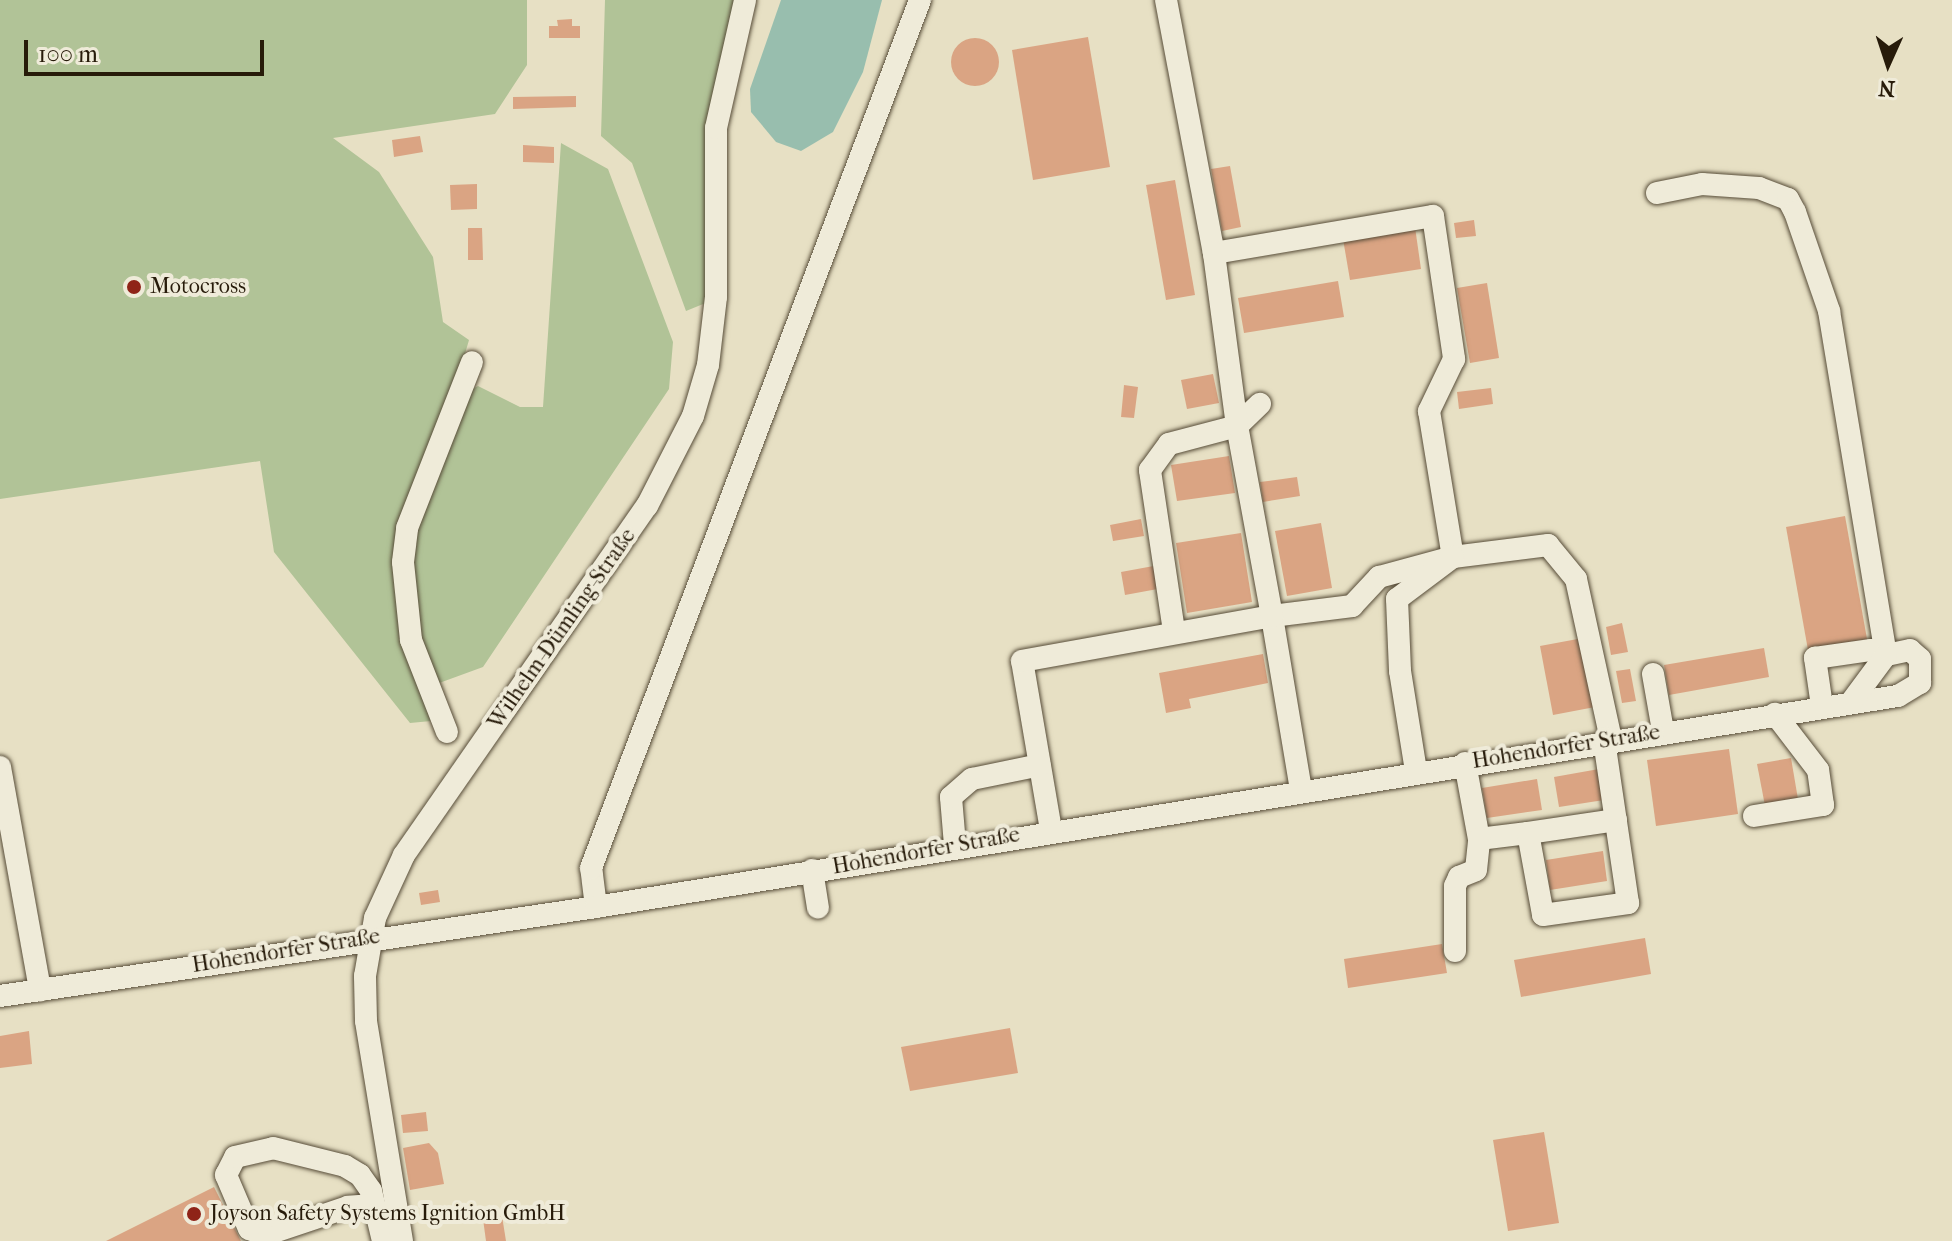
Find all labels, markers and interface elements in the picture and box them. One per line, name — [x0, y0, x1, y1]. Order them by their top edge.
scale bar — [28, 24, 268, 74]
north arrow — [1848, 24, 1928, 104]
text: 100 m — [38, 40, 98, 68]
text: N — [1878, 75, 1896, 101]
place label: Motocross — [150, 274, 246, 300]
marker: Motocross — [125, 278, 143, 296]
street label: Wilhelm-Dümling-Straße — [483, 523, 641, 735]
street label: Hohendorfer Straße — [1470, 719, 1662, 775]
street label: Hohendorfer Straße — [830, 822, 1022, 880]
street label: Hohendorfer Straße — [190, 923, 382, 979]
place label: Joyson Safety Systems Ignition GmbH — [210, 1201, 565, 1227]
marker: Joyson Safety Systems Ignition GmbH — [185, 1205, 203, 1223]

